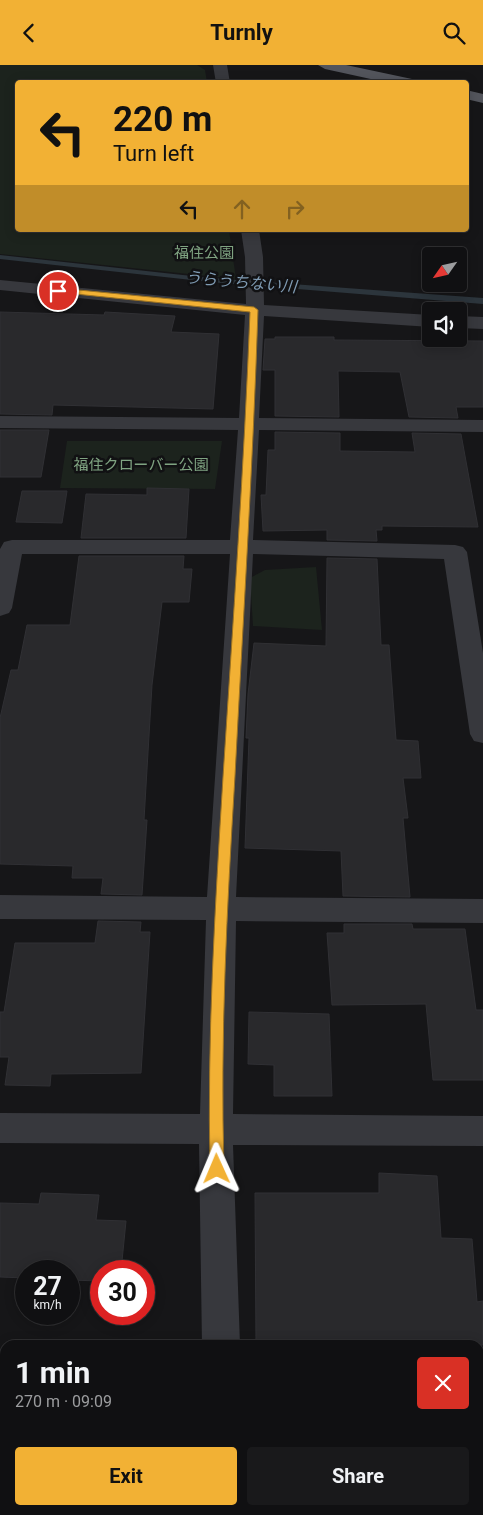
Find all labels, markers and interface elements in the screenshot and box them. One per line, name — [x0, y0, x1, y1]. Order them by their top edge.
icon: back — [15, 19, 43, 47]
icon: search — [440, 19, 468, 47]
text: Turnly — [210, 20, 273, 45]
text: 220 m — [113, 99, 212, 140]
icon: left — [30, 100, 95, 165]
text: Turn left — [113, 141, 194, 166]
icon: left — [175, 195, 203, 223]
icon: ahead — [228, 195, 256, 223]
icon: right — [281, 195, 309, 223]
park label: 福住公園 — [174, 244, 234, 262]
north arrow — [422, 247, 468, 293]
map controls — [422, 247, 467, 347]
water label: うらうちない川 — [184, 268, 300, 297]
pin — [37, 270, 79, 312]
icon: arrive — [44, 277, 72, 305]
button: sound — [422, 302, 467, 347]
park label: 福住クローバー公園 — [74, 456, 208, 474]
position arrow — [190, 1142, 242, 1194]
speed limit sign: 30 — [90, 1260, 155, 1325]
text: 27 — [33, 1272, 62, 1301]
text: km/h — [33, 1298, 62, 1312]
text: 1 min — [15, 1355, 90, 1390]
button: close — [417, 1357, 469, 1409]
text: 270 m · 09:09 — [15, 1392, 112, 1411]
button: Exit — [15, 1447, 237, 1505]
button: Share — [247, 1447, 469, 1505]

